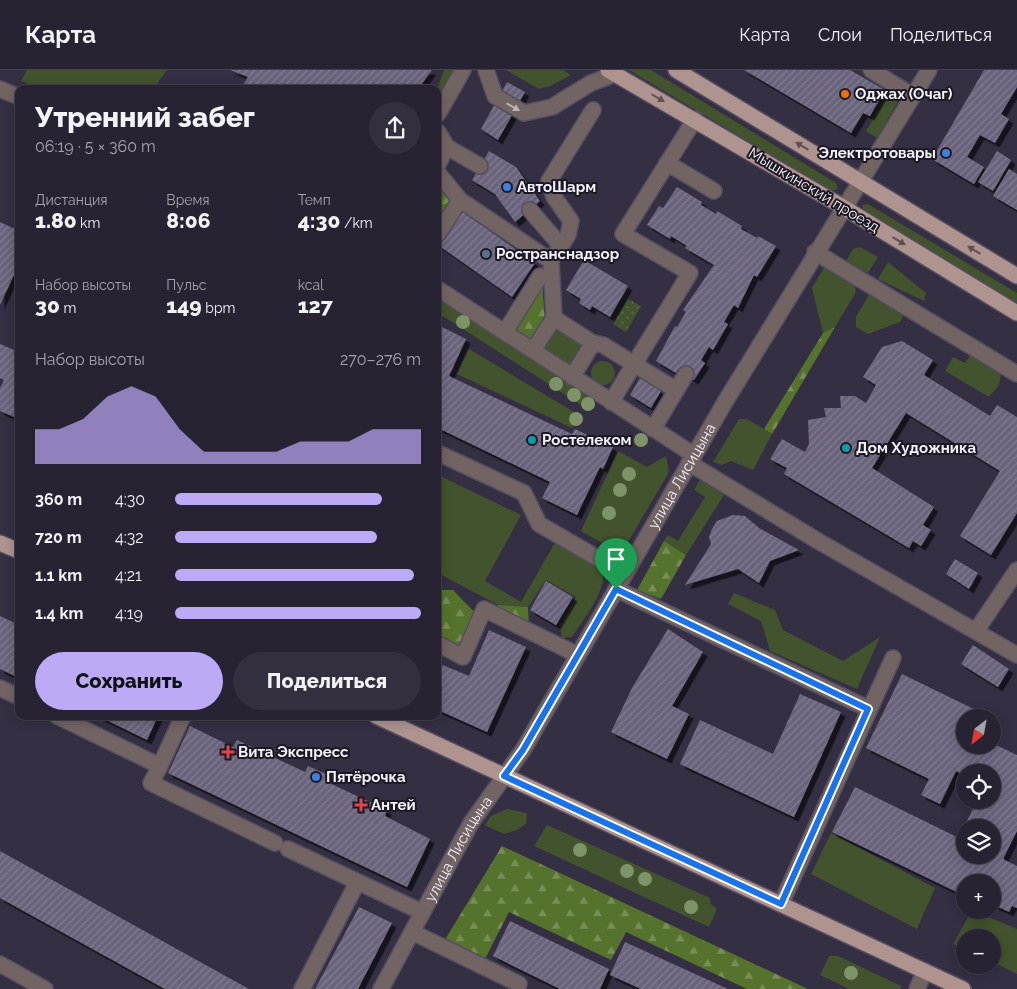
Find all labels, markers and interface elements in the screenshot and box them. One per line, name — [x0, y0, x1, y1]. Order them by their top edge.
text: Карта — [25, 20, 96, 49]
text: Карта — [739, 24, 790, 45]
text: Слои — [818, 24, 862, 45]
text: Поделиться — [890, 24, 992, 45]
place label: Оджах (Очаг) — [855, 85, 953, 103]
marker: Оджах (Очаг) — [839, 88, 851, 100]
one-way arrow — [651, 94, 664, 103]
text: Утренний забег — [35, 101, 255, 134]
button: share — [369, 102, 421, 154]
one-way arrow — [507, 102, 520, 111]
text: 06:19 · 5 × 360 m — [35, 137, 156, 156]
one-way arrow — [796, 141, 809, 150]
street label: Мышкинский проезд — [745, 144, 883, 236]
place label: Электротовары — [818, 144, 936, 162]
marker: Электротовары — [940, 147, 952, 159]
place label: АвтоШарм — [517, 178, 596, 196]
marker: АвтоШарм — [501, 181, 513, 193]
text: Дистанция — [35, 192, 108, 208]
text: Время — [166, 192, 210, 208]
text: Темп — [298, 192, 331, 208]
text: 1.80 — [35, 208, 77, 233]
text: 8:06 — [166, 208, 211, 233]
text: 4:30 — [298, 208, 340, 233]
text: km — [77, 215, 100, 231]
text: /km — [340, 215, 373, 231]
one-way arrow — [893, 237, 906, 246]
place label: Ространснадзор — [496, 245, 620, 263]
one-way arrow — [968, 245, 981, 254]
marker: Ространснадзор — [480, 248, 492, 260]
text: Набор высоты — [35, 277, 131, 293]
text: Пульс — [166, 277, 206, 293]
text: kcal — [298, 277, 324, 293]
text: 30 — [35, 293, 60, 318]
text: 149 — [166, 293, 202, 318]
text: 127 — [298, 293, 333, 318]
text: m — [60, 300, 76, 316]
text: bpm — [202, 300, 235, 316]
text: Набор высоты — [35, 350, 145, 369]
text: 270–276 m — [340, 350, 421, 369]
street label: улица Лисицына — [644, 420, 720, 532]
place label: Ростелеком — [542, 431, 631, 449]
marker: Ростелеком — [526, 434, 538, 446]
place label: Дом Художника — [856, 439, 977, 457]
marker: Дом Художника — [840, 442, 852, 454]
text: 360 m — [35, 490, 82, 509]
text: 4:30 — [115, 490, 145, 509]
text: 720 m — [35, 528, 82, 547]
text: 4:32 — [115, 528, 144, 547]
pin — [595, 538, 637, 589]
icon: arrive — [602, 545, 630, 573]
text: 1.1 km — [35, 566, 82, 585]
text: 4:21 — [115, 566, 142, 585]
text: 1.4 km — [35, 604, 83, 623]
text: 4:19 — [115, 604, 143, 623]
button: Сохранить — [35, 652, 223, 710]
button: Поделиться — [233, 652, 421, 710]
north arrow — [956, 709, 1001, 754]
map controls — [956, 709, 1001, 974]
place label: Вита Экспресс — [238, 743, 349, 761]
marker: Вита Экспресс — [222, 746, 234, 758]
button: locate — [956, 764, 1001, 809]
place label: Пятёрочка — [326, 768, 406, 786]
marker: Пятёрочка — [310, 771, 322, 783]
street label: улица Лисицына — [421, 793, 496, 905]
place label: Антей — [371, 796, 416, 814]
marker: Антей — [355, 799, 367, 811]
button: layers — [956, 819, 1001, 864]
button: + — [956, 874, 1001, 919]
button: − — [956, 929, 1001, 974]

